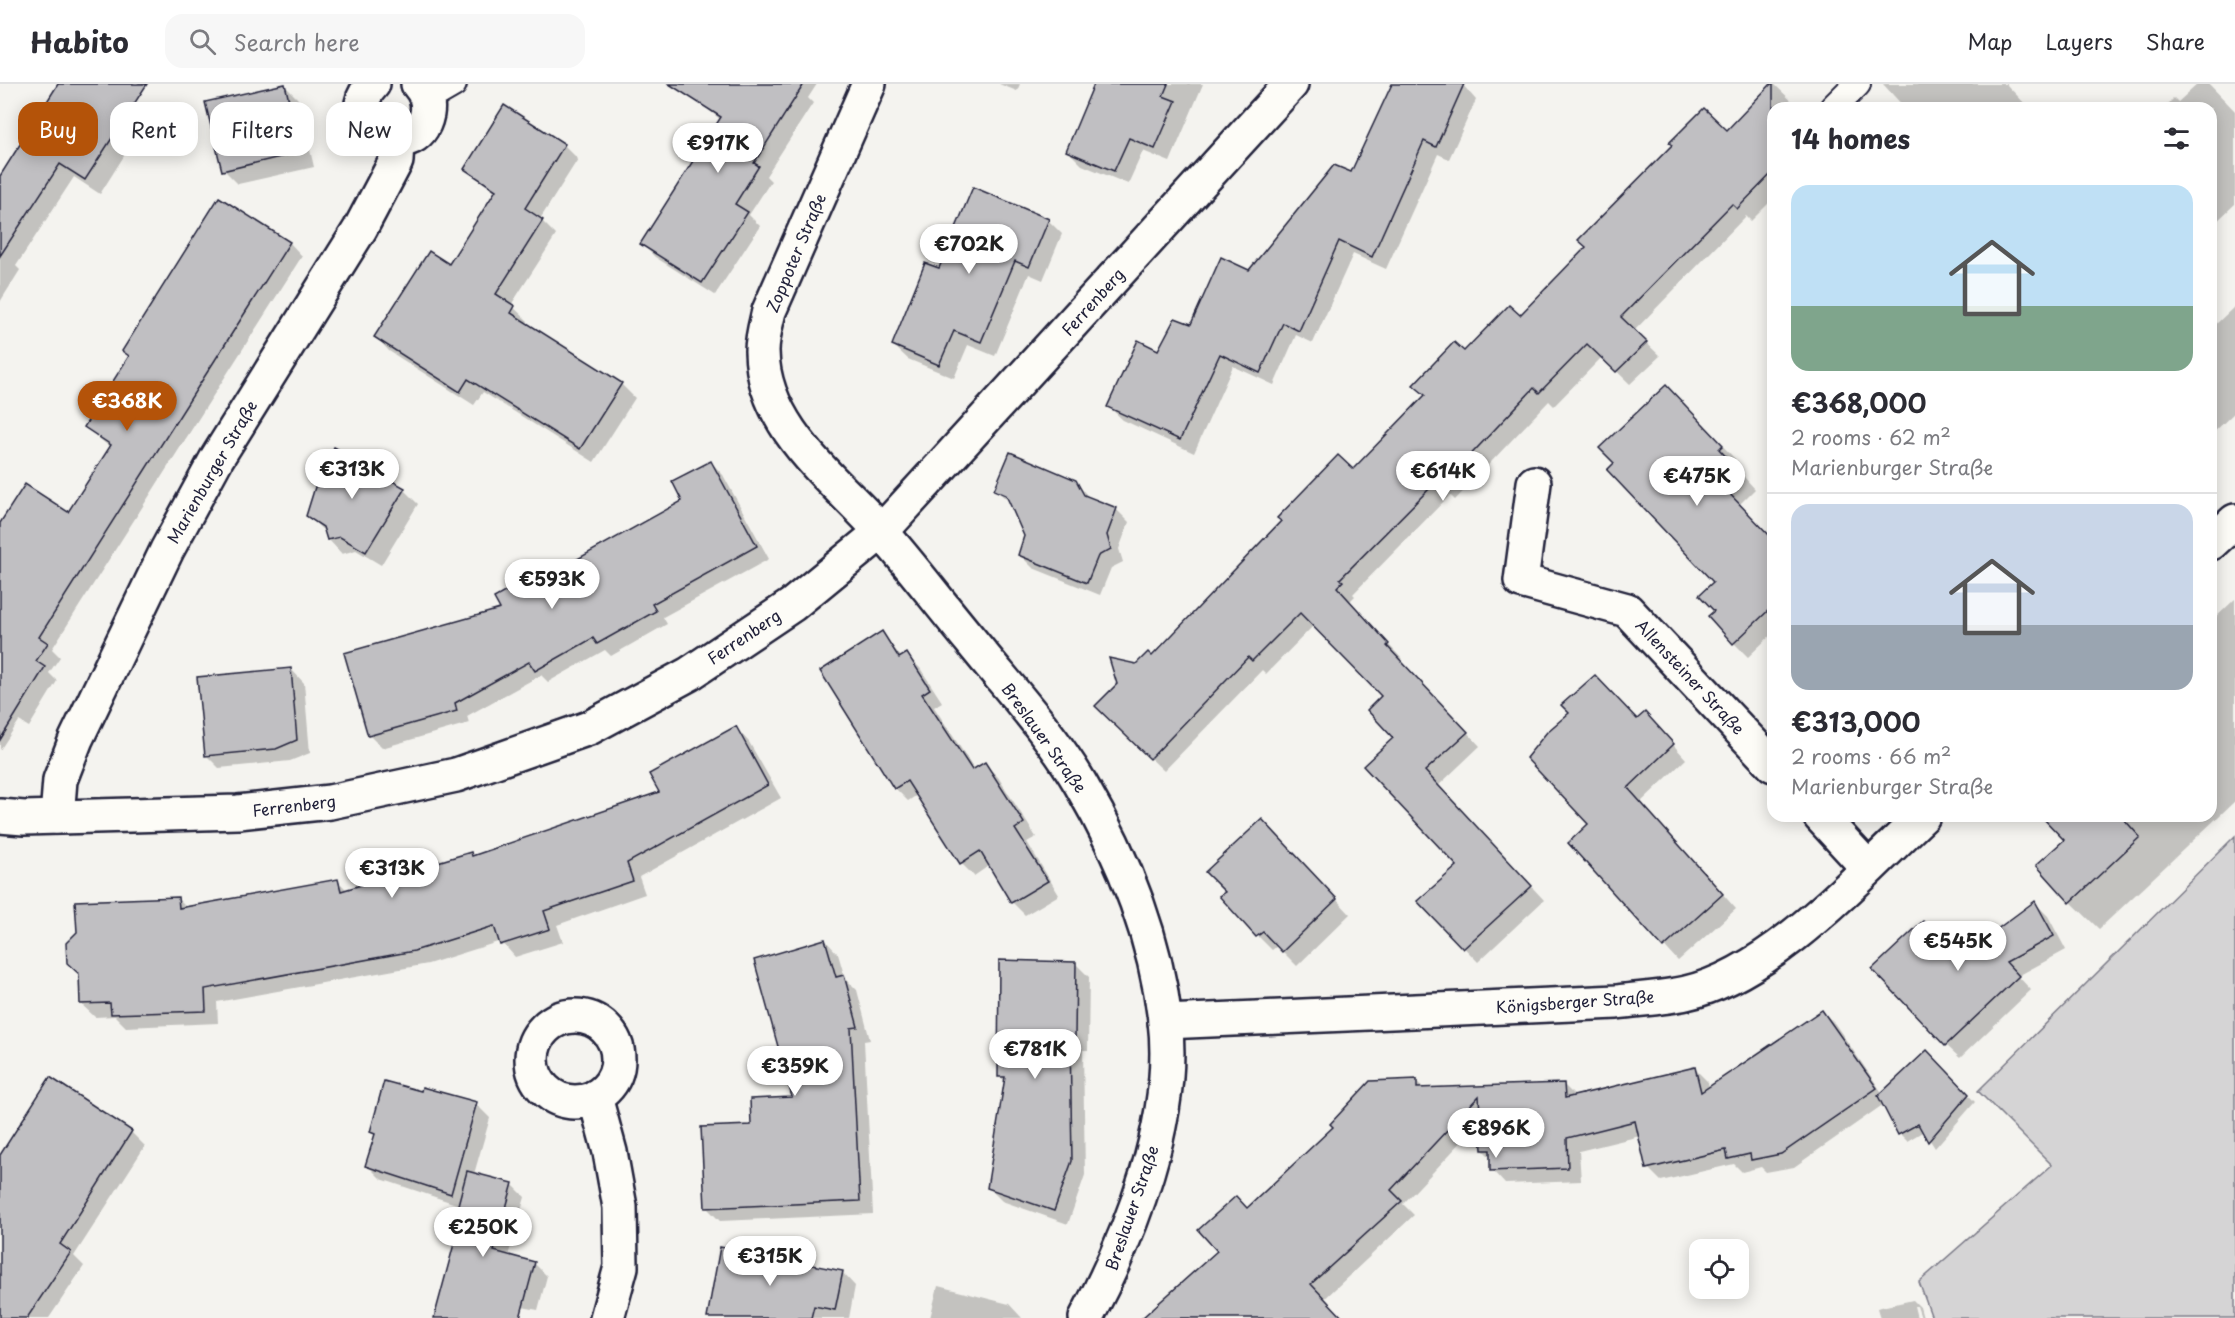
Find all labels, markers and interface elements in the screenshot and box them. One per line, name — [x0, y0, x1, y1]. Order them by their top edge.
search box — [165, 14, 585, 68]
text: Habito — [30, 20, 129, 63]
icon: search — [186, 25, 219, 58]
text: Search here — [234, 25, 360, 58]
text: Map — [1968, 25, 2012, 57]
text: Layers — [2045, 25, 2113, 57]
text: Share — [2146, 25, 2205, 57]
chip: Buy — [18, 102, 98, 156]
chip: Rent — [110, 102, 198, 156]
chip: Filters — [210, 102, 314, 156]
chip: New — [326, 102, 412, 156]
text: 14 homes — [1791, 119, 1910, 158]
icon: filters — [2160, 122, 2193, 155]
pin: €917K — [676, 123, 760, 174]
text: €917K — [686, 127, 750, 157]
street label: Zoppoter Straße — [759, 189, 831, 316]
pin: €702K — [927, 224, 1011, 275]
icon: home — [1938, 224, 2046, 332]
text: €702K — [934, 228, 1004, 258]
street label: Ferrenberg — [1055, 262, 1129, 340]
pin: €368K — [85, 381, 169, 432]
text: €368,000 — [1791, 383, 1926, 422]
text: €368K — [92, 385, 162, 415]
street label: Marienburger Straße — [160, 395, 262, 548]
text: 2 rooms · 62 m² — [1791, 422, 1951, 452]
pin: €313K — [310, 449, 394, 500]
pin: €614K — [1401, 451, 1485, 502]
text: Marienburger Straße — [1791, 452, 1993, 482]
text: €313K — [319, 453, 385, 483]
text: €614K — [1410, 455, 1476, 485]
pin: €475K — [1655, 456, 1739, 507]
text: €475K — [1663, 460, 1731, 490]
icon: home — [1938, 543, 2046, 651]
pin: €593K — [510, 559, 594, 610]
text: €593K — [519, 563, 585, 593]
street label: Ferrenberg — [702, 603, 785, 670]
street label: Allensteiner Straße — [1631, 613, 1751, 739]
street label: Breslauer Straße — [997, 677, 1093, 797]
text: €313,000 — [1791, 702, 1921, 741]
text: 2 rooms · 66 m² — [1791, 741, 1951, 771]
text: Marienburger Straße — [1791, 771, 1993, 801]
street label: Ferrenberg — [251, 788, 337, 822]
pin: €313K — [350, 848, 434, 899]
text: €313K — [359, 852, 425, 882]
pin: €545K — [1916, 921, 2000, 972]
text: €545K — [1923, 925, 1993, 955]
street label: Königsberger Straße — [1495, 984, 1655, 1019]
pin: €781K — [993, 1029, 1077, 1080]
text: €781K — [1003, 1033, 1067, 1063]
pin: €359K — [753, 1046, 837, 1097]
text: €359K — [761, 1050, 829, 1080]
pin: €896K — [1454, 1108, 1538, 1159]
text: €896K — [1461, 1112, 1531, 1142]
street label: Breslauer Straße — [1098, 1142, 1164, 1273]
pin: €250K — [441, 1207, 525, 1258]
text: €250K — [448, 1211, 518, 1241]
pin: €315K — [728, 1236, 812, 1287]
map controls — [1689, 1239, 1749, 1299]
button: locate — [1689, 1239, 1749, 1299]
text: €315K — [737, 1240, 803, 1270]

